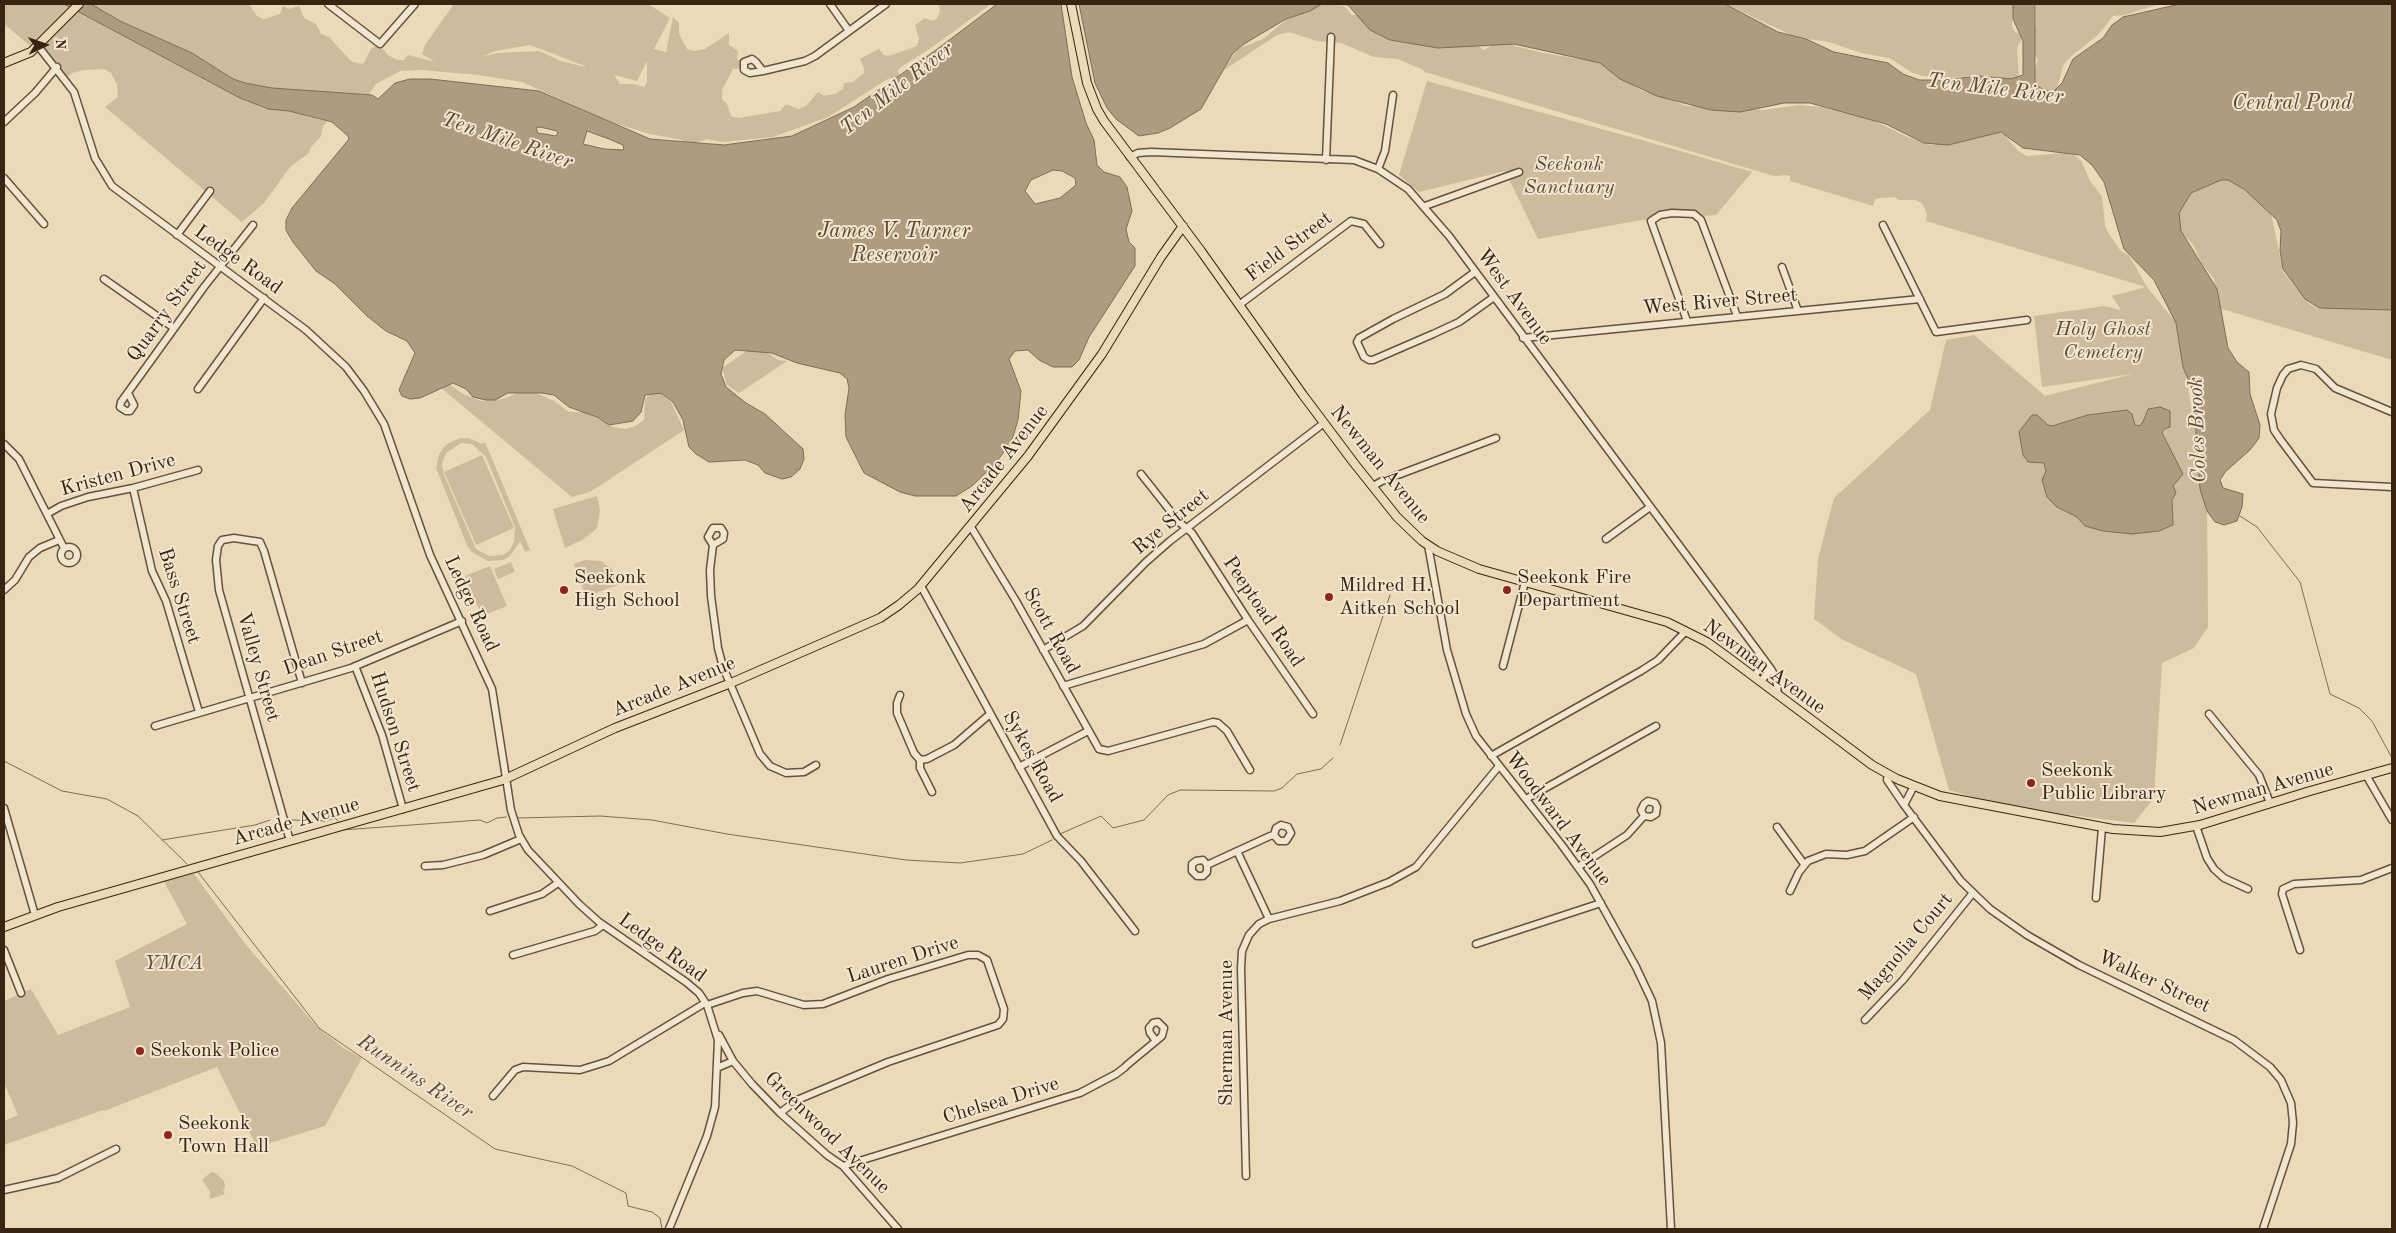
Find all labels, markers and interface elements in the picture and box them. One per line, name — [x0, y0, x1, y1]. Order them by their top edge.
north arrow — [20, 20, 70, 70]
water label: Ten Mile River — [835, 37, 959, 141]
text: N — [53, 38, 67, 50]
water label: Ten Mile River — [1925, 68, 2065, 110]
water label: Central Pond — [2232, 90, 2352, 116]
water label: Ten Mile River — [438, 107, 576, 175]
park label: Seekonk Sanctuary — [1524, 153, 1614, 200]
street label: Field Street — [1241, 207, 1337, 287]
water label: James V. Turner Reservoir — [818, 218, 970, 268]
street label: Ledge Road — [189, 220, 287, 300]
street label: West Avenue — [1471, 244, 1557, 350]
street label: Quarry Street — [122, 255, 212, 367]
street label: West River Street — [1642, 283, 1798, 321]
park label: Holy Ghost Cemetery — [2055, 318, 2151, 365]
water label: Coles Brook — [2184, 376, 2212, 484]
street label: Arcade Avenue — [954, 400, 1054, 518]
street label: Newman Avenue — [1325, 401, 1435, 529]
street label: Kristen Drive — [58, 448, 178, 502]
street label: Rye Street — [1128, 484, 1214, 560]
street label: Bass Street — [152, 545, 206, 647]
street label: Ledge Road — [438, 552, 504, 656]
street label: Peeptoad Road — [1217, 552, 1309, 672]
place label: Seekonk High School — [574, 566, 680, 613]
place label: Seekonk Fire Department — [1517, 566, 1631, 613]
place label: Mildred H. Aitken School — [1339, 574, 1460, 621]
marker: Seekonk High School — [558, 584, 570, 596]
street label: Scott Road — [1017, 584, 1085, 678]
marker: Seekonk Fire Department — [1501, 584, 1513, 596]
marker: Mildred H. Aitken School — [1323, 591, 1335, 603]
street label: Valley Street — [231, 609, 285, 725]
street label: Newman Avenue — [1698, 614, 1830, 720]
street label: Dean Street — [280, 625, 386, 681]
street label: Arcade Avenue — [609, 651, 739, 723]
street label: Hudson Street — [364, 669, 426, 795]
street label: Sykes Road — [997, 707, 1067, 807]
street label: Woodward Avenue — [1500, 747, 1616, 891]
street label: Newman Avenue — [2190, 757, 2336, 821]
place label: Seekonk Public Library — [2041, 759, 2167, 806]
marker: Seekonk Public Library — [2025, 777, 2037, 789]
street label: Arcade Avenue — [230, 792, 362, 852]
street label: Magnolia Court — [1854, 888, 1958, 1006]
street label: Ledge Road — [613, 908, 711, 988]
street label: Lauren Drive — [844, 931, 962, 989]
street label: Walker Street — [2094, 945, 2214, 1019]
park label: YMCA — [144, 952, 204, 976]
street label: Sherman Avenue — [1215, 960, 1239, 1106]
water label: Runnins River — [352, 1029, 478, 1125]
place label: Seekonk Police — [150, 1039, 279, 1063]
marker: Seekonk Police — [134, 1045, 146, 1057]
street label: Greenwood Avenue — [759, 1067, 895, 1199]
street label: Chelsea Drive — [940, 1072, 1062, 1130]
place label: Seekonk Town Hall — [178, 1112, 269, 1159]
marker: Seekonk Town Hall — [162, 1129, 174, 1141]

